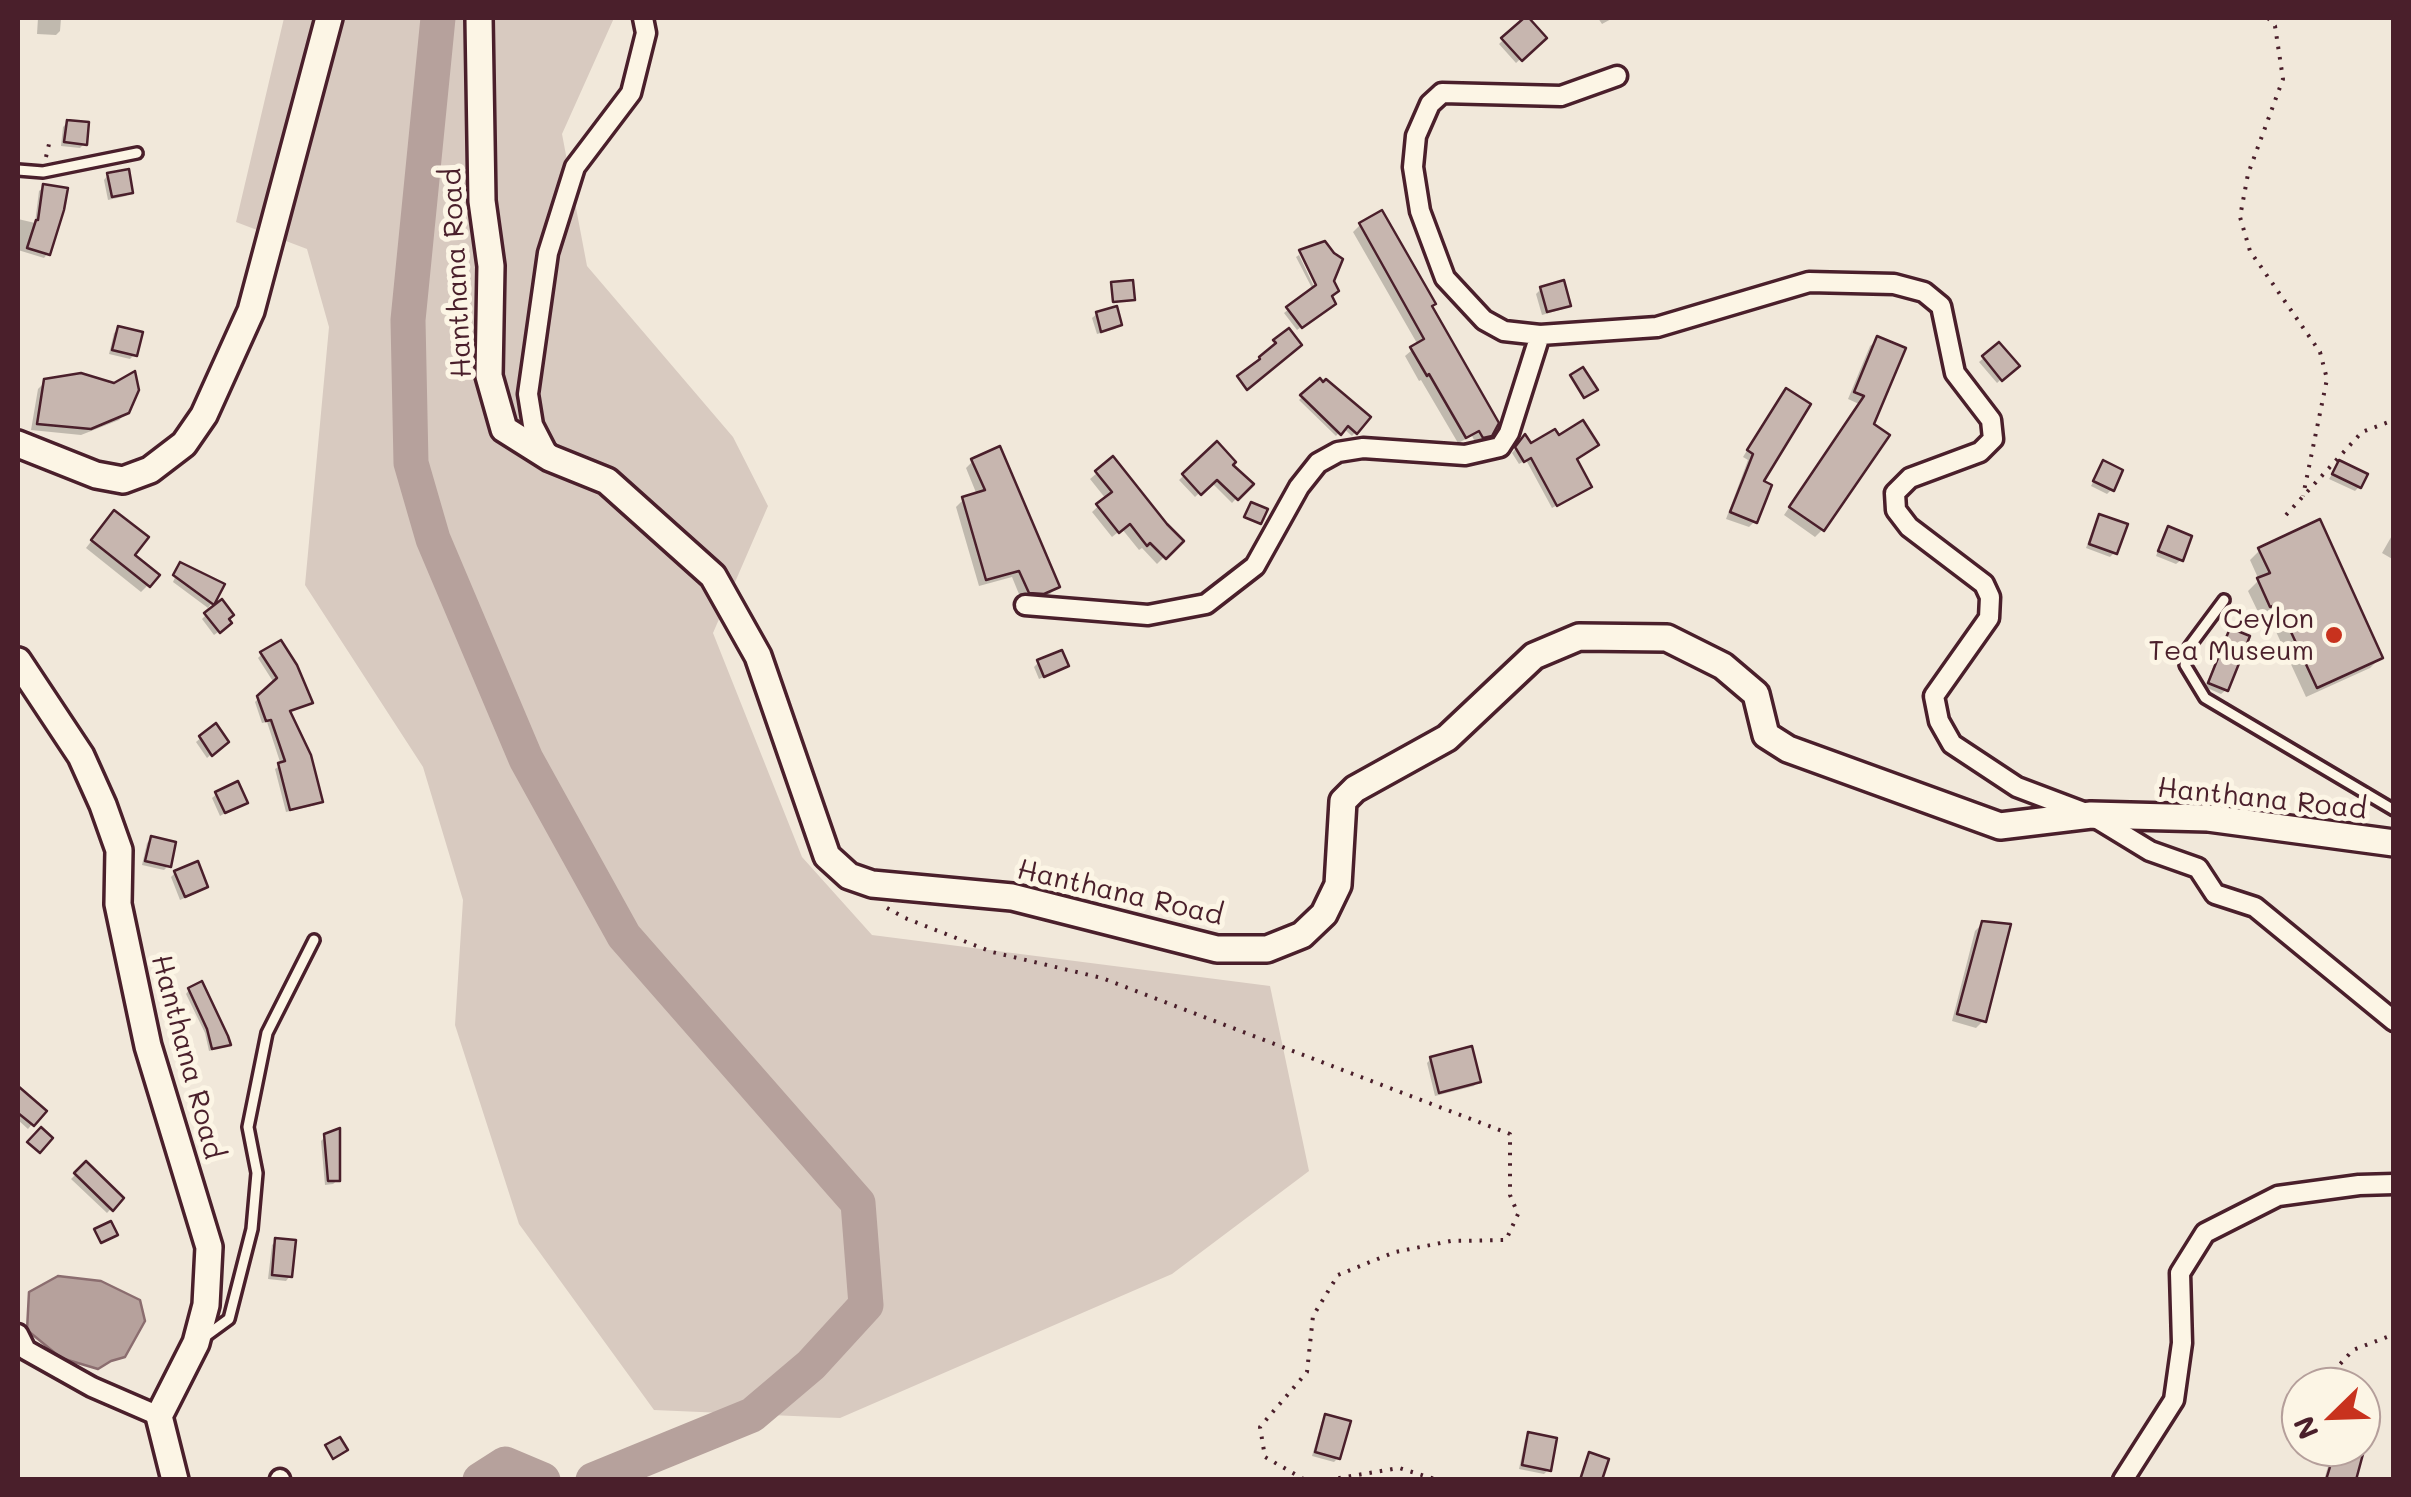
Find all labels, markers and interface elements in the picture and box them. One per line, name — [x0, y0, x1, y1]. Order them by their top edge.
street label: Hanthana Road — [435, 167, 479, 379]
place label: Ceylon Tea Museum — [2148, 602, 2314, 668]
marker: Ceylon Tea Museum — [2323, 624, 2345, 646]
street label: Hanthana Road — [2156, 771, 2368, 827]
street label: Hanthana Road — [1014, 853, 1226, 933]
street label: Hanthana Road — [144, 951, 230, 1163]
north arrow — [2281, 1367, 2381, 1467]
text: N — [2285, 1411, 2326, 1445]

